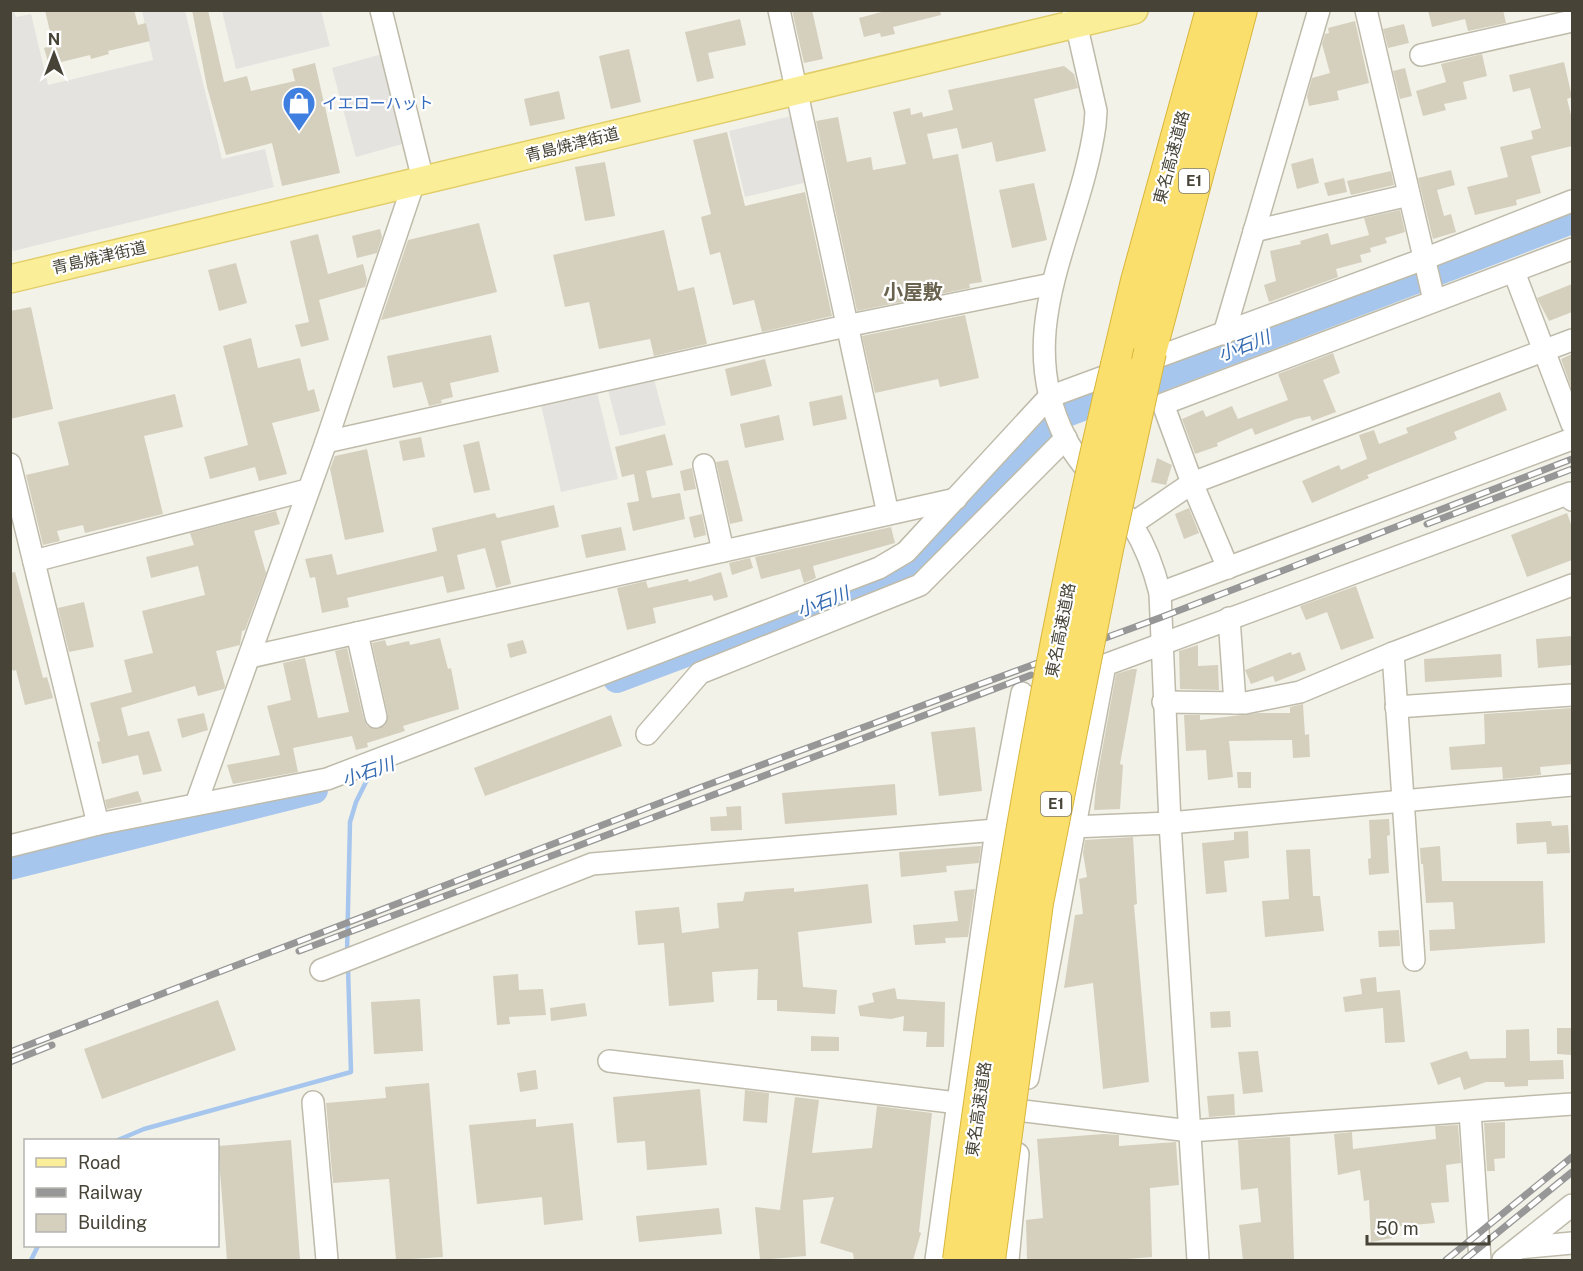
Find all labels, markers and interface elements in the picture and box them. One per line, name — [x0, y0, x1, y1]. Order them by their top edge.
north arrow — [24, 24, 84, 84]
text: N — [48, 30, 60, 49]
shop icon: イエローハット — [281, 85, 317, 132]
place label: イエローハット — [322, 94, 434, 113]
street label: 東名高速道路 — [1150, 108, 1193, 206]
street label: 青島焼津街道 — [523, 124, 621, 165]
road number: E1 — [1179, 169, 1209, 193]
street label: 青島焼津街道 — [50, 237, 148, 278]
district label: 小屋敷 — [883, 280, 943, 304]
water label: 小石川 — [1215, 325, 1275, 365]
water label: 小石川 — [794, 581, 854, 621]
street label: 東名高速道路 — [1042, 581, 1079, 679]
water label: 小石川 — [339, 752, 399, 790]
road number: E1 — [1041, 792, 1071, 816]
street label: 東名高速道路 — [962, 1060, 995, 1158]
legend — [24, 1139, 219, 1247]
text: Road — [78, 1152, 121, 1173]
text: Railway — [78, 1182, 143, 1203]
scale bar — [1367, 1208, 1488, 1246]
text: Building — [78, 1212, 147, 1233]
text: 50 m — [1376, 1218, 1419, 1239]

